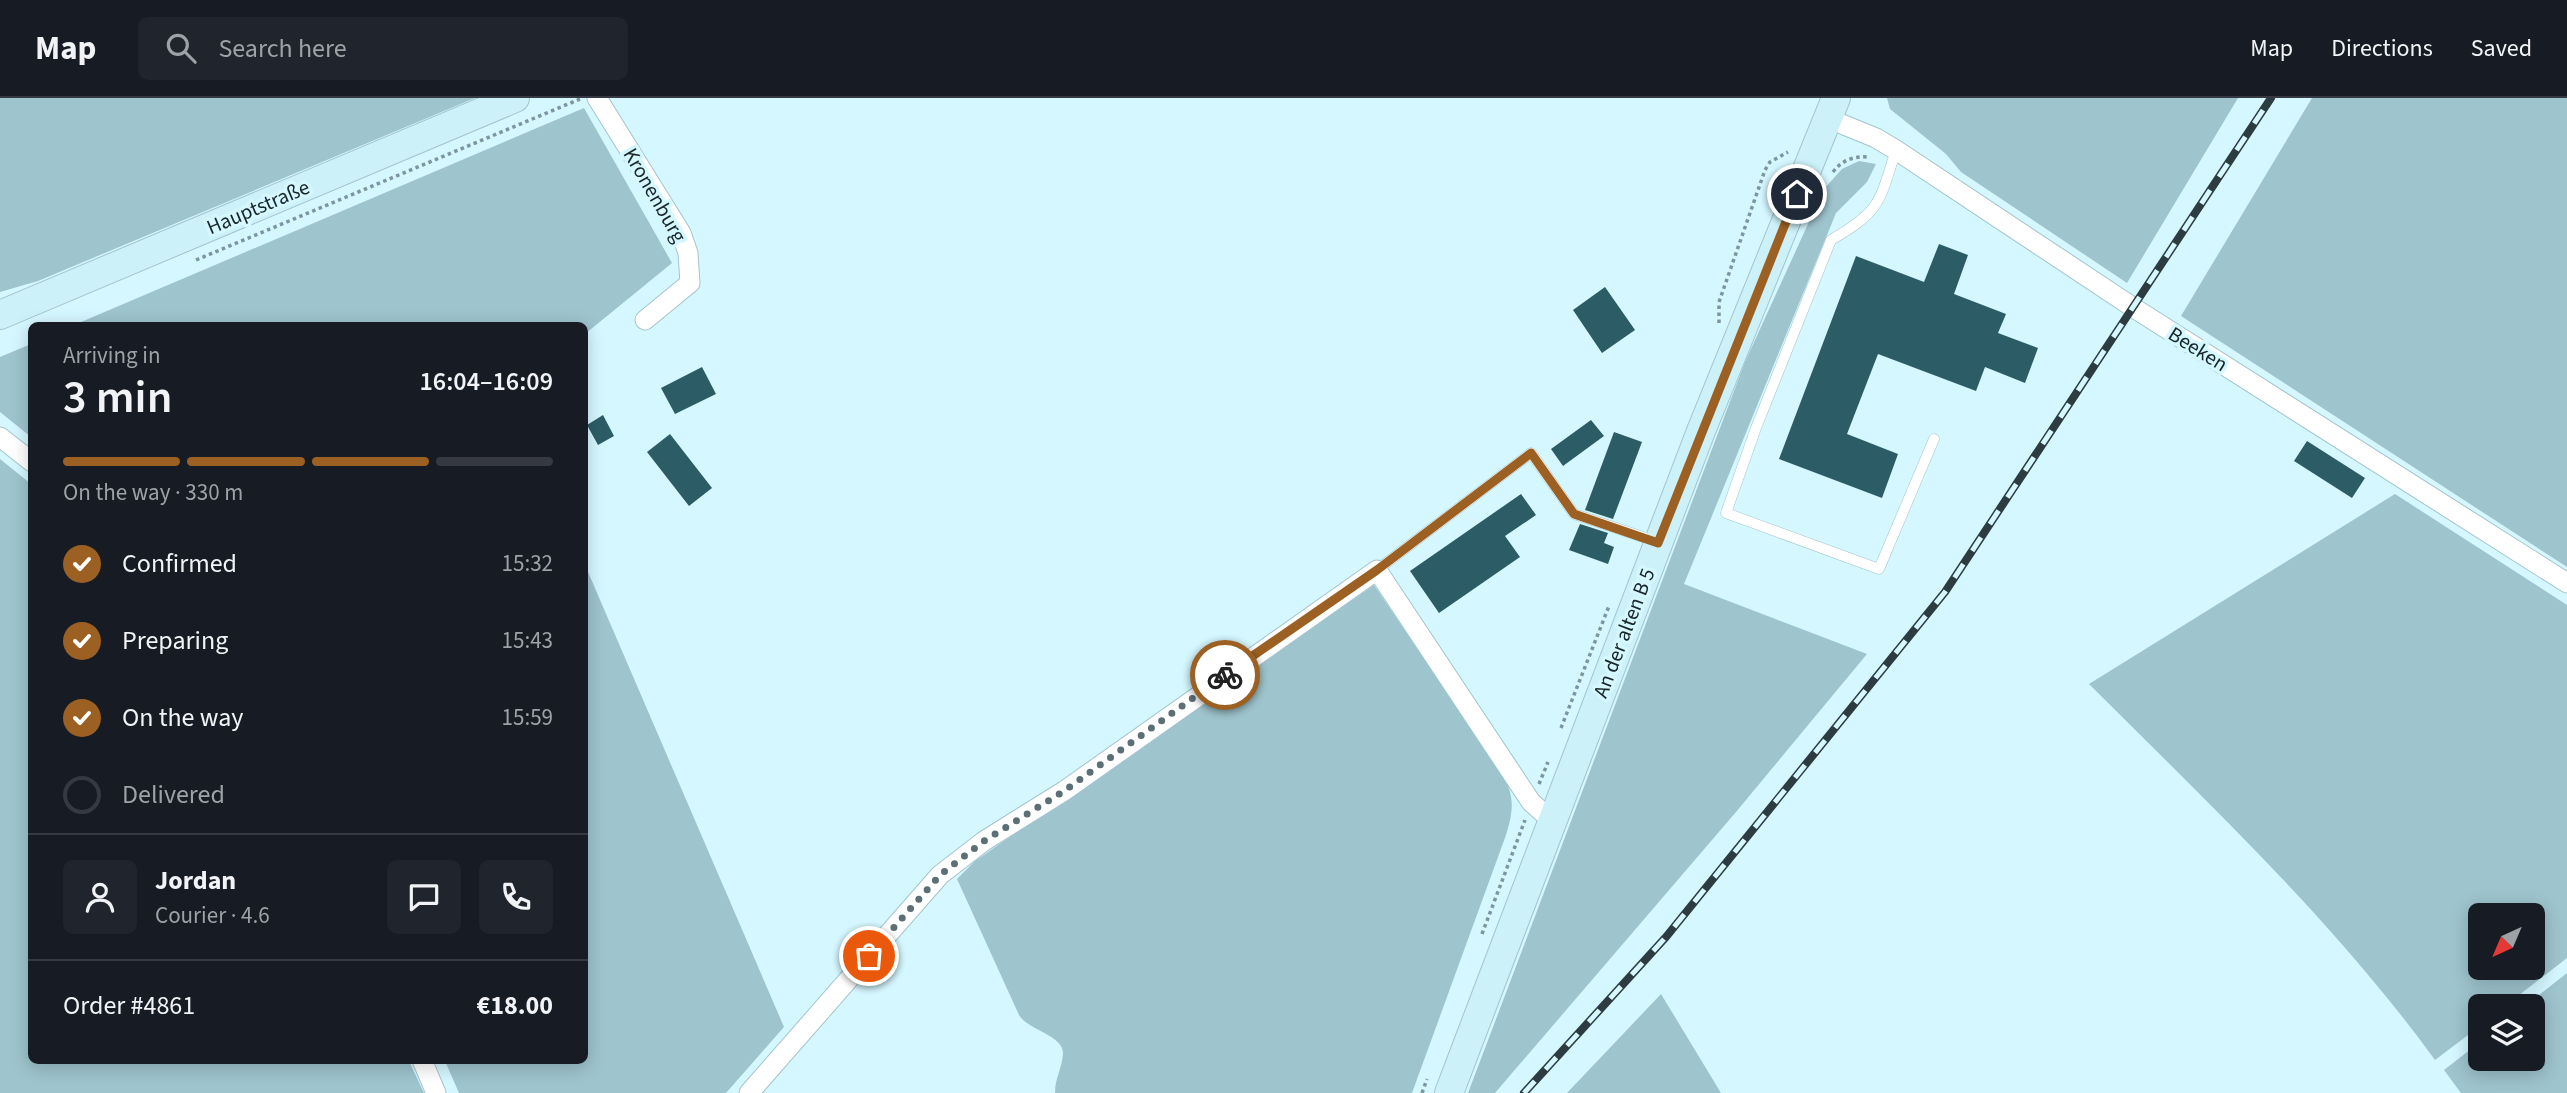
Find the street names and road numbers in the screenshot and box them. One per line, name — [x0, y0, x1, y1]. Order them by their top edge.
street label: Kronenburg — [616, 142, 694, 248]
street label: Hauptstraße — [202, 172, 314, 242]
street label: Beeken — [2162, 319, 2234, 379]
street label: An der alten B 5 — [1586, 564, 1662, 702]

